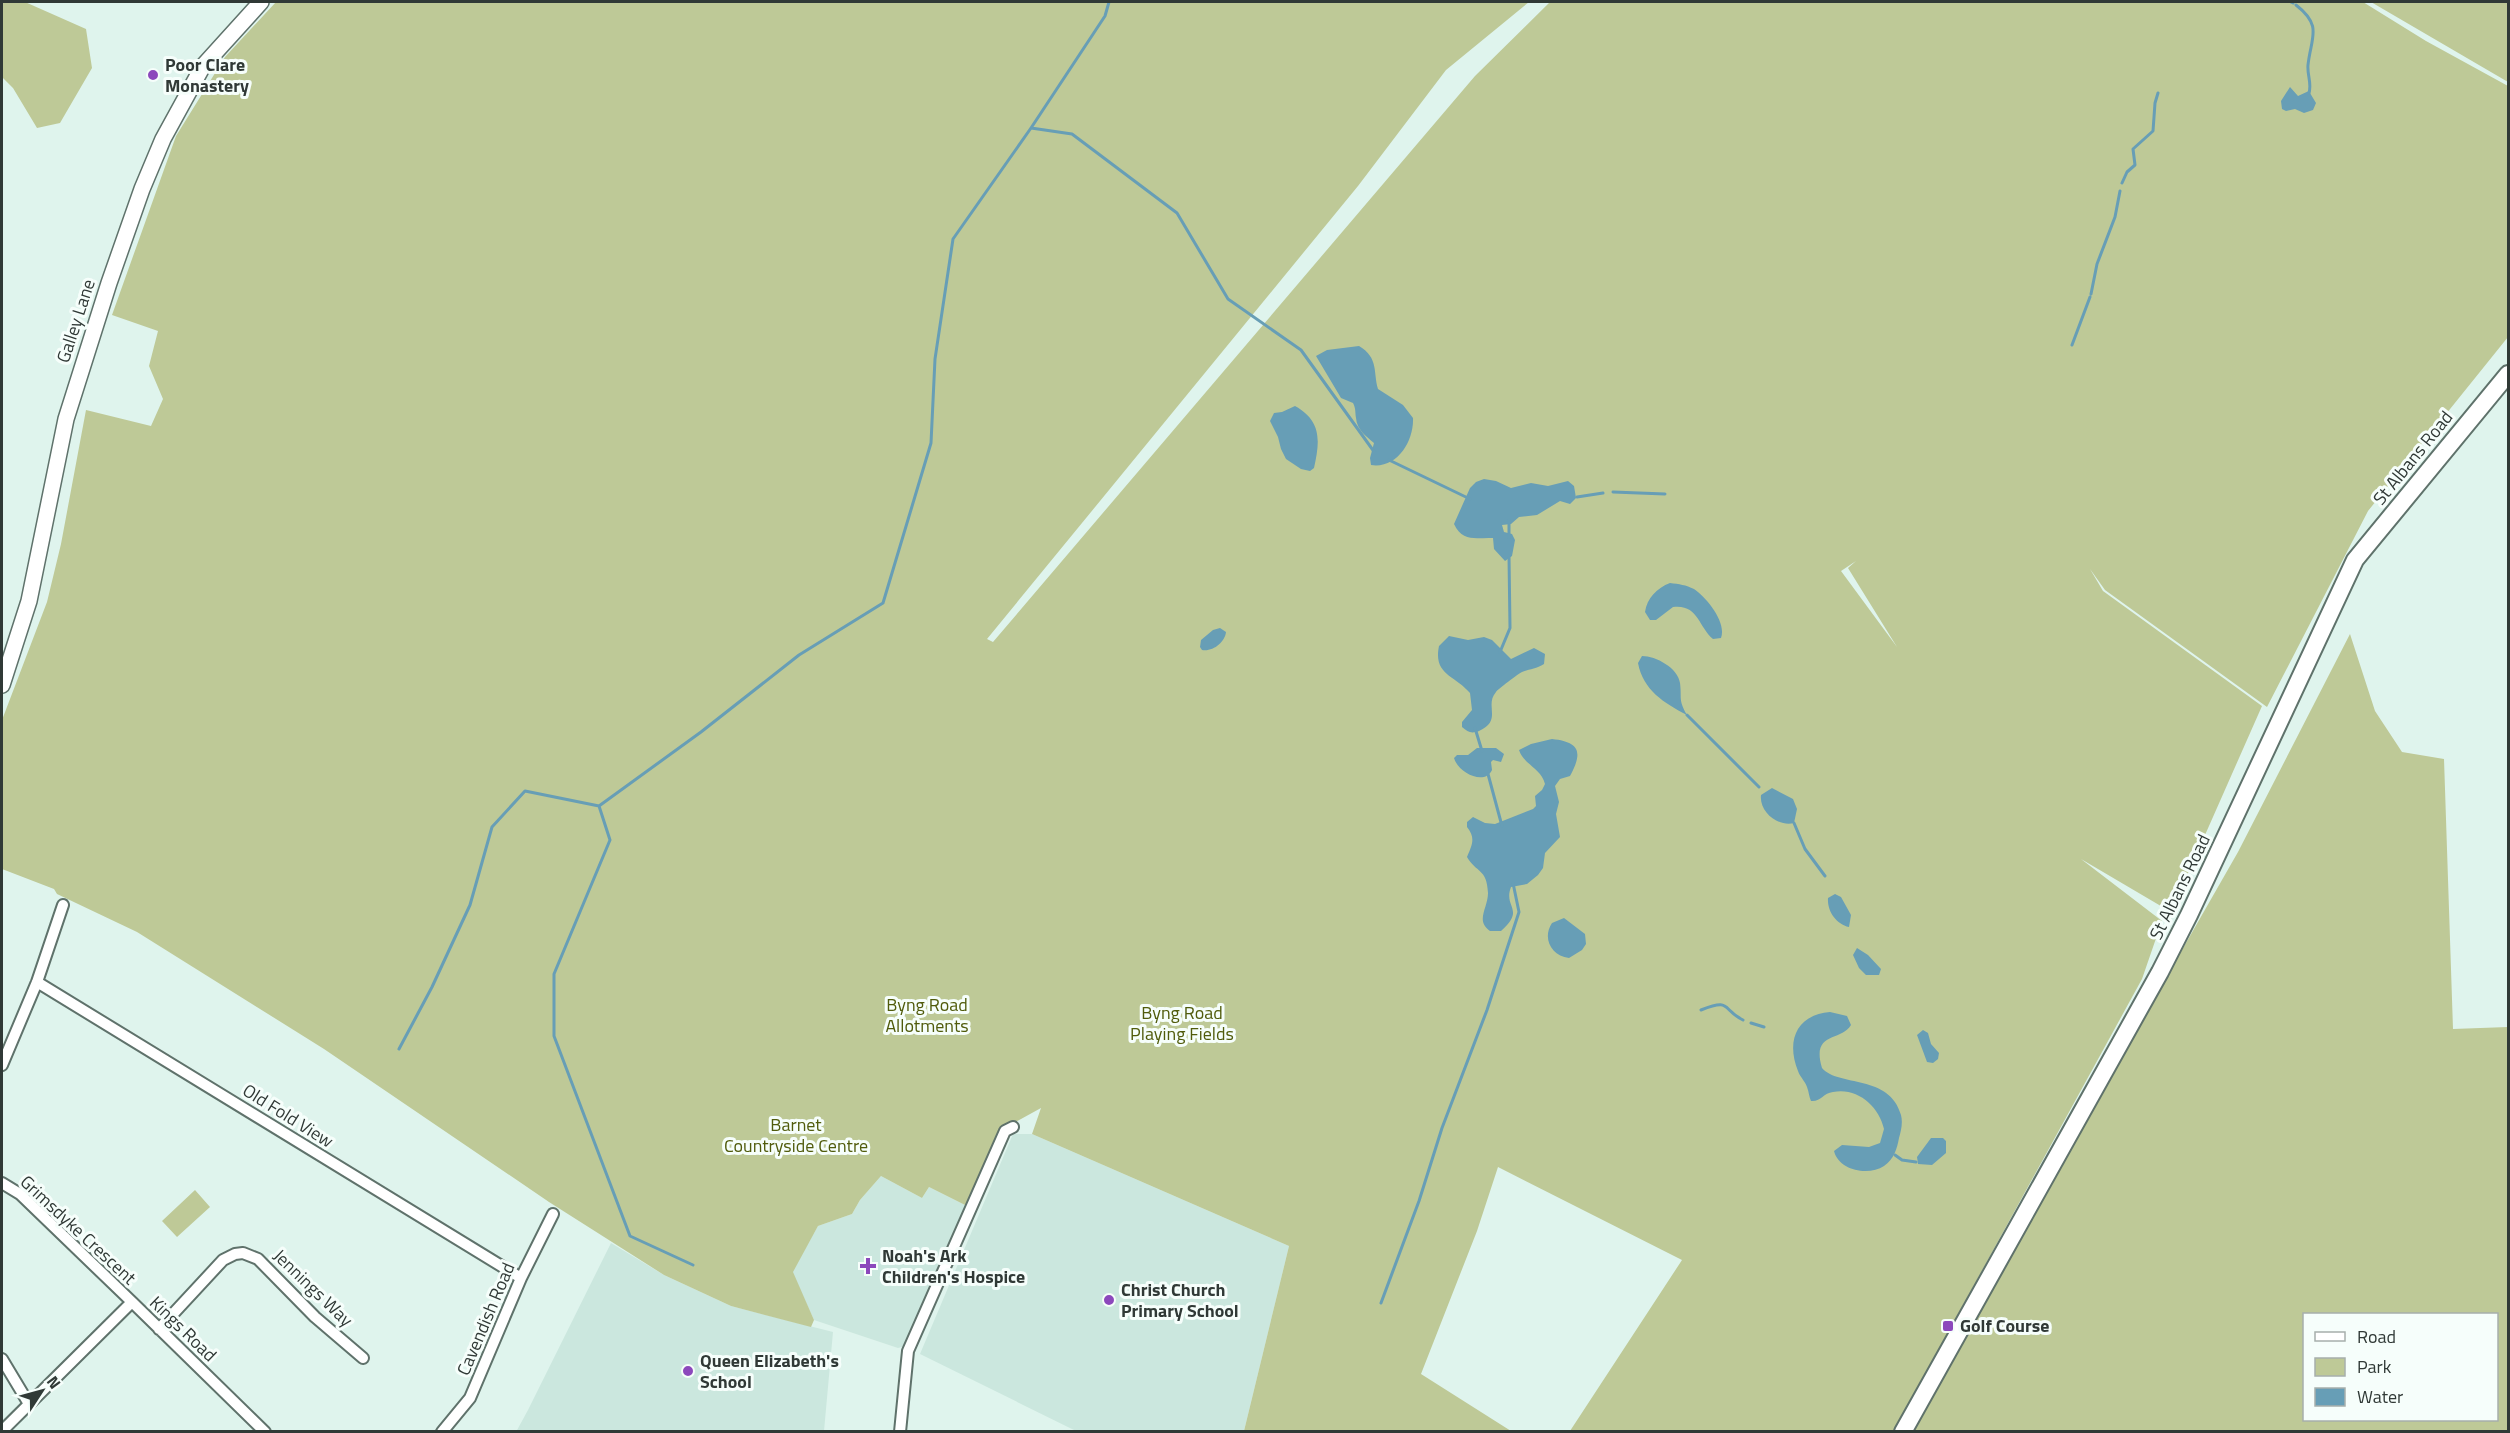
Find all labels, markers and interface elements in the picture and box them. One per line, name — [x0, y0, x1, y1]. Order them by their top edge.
place label: Poor Clare Monastery — [165, 51, 249, 99]
marker: Poor Clare Monastery — [146, 68, 160, 82]
street label: Galley Lane — [49, 276, 102, 366]
street label: St Albans Road — [2366, 405, 2459, 511]
street label: St Albans Road — [2142, 830, 2217, 944]
park label: Byng Road Allotments — [885, 991, 969, 1039]
park label: Byng Road Playing Fields — [1130, 999, 1234, 1047]
street label: Old Fold View — [237, 1077, 339, 1154]
park label: Barnet Countryside Centre — [724, 1111, 868, 1159]
street label: Grimsdyke Crescent — [14, 1168, 143, 1291]
street label: Jennings Way — [267, 1242, 360, 1333]
place label: Noah's Ark Children's Hospice — [882, 1242, 1025, 1290]
marker: Noah's Ark Children's Hospice — [859, 1257, 877, 1275]
street label: Cavendish Road — [450, 1258, 521, 1379]
place label: Christ Church Primary School — [1121, 1276, 1239, 1324]
street label: Kings Road — [144, 1290, 223, 1368]
marker: Christ Church Primary School — [1102, 1293, 1116, 1307]
place label: Golf Course — [1960, 1312, 2049, 1339]
legend — [2303, 1313, 2498, 1421]
marker: Golf Course — [1941, 1319, 1955, 1333]
text: Road — [2357, 1323, 2396, 1350]
place label: Queen Elizabeth's School — [700, 1347, 839, 1395]
text: Park — [2357, 1353, 2392, 1380]
north arrow — [12, 1361, 72, 1421]
marker: Queen Elizabeth's School — [681, 1364, 695, 1378]
text: N — [41, 1371, 67, 1394]
text: Water — [2357, 1383, 2403, 1410]

